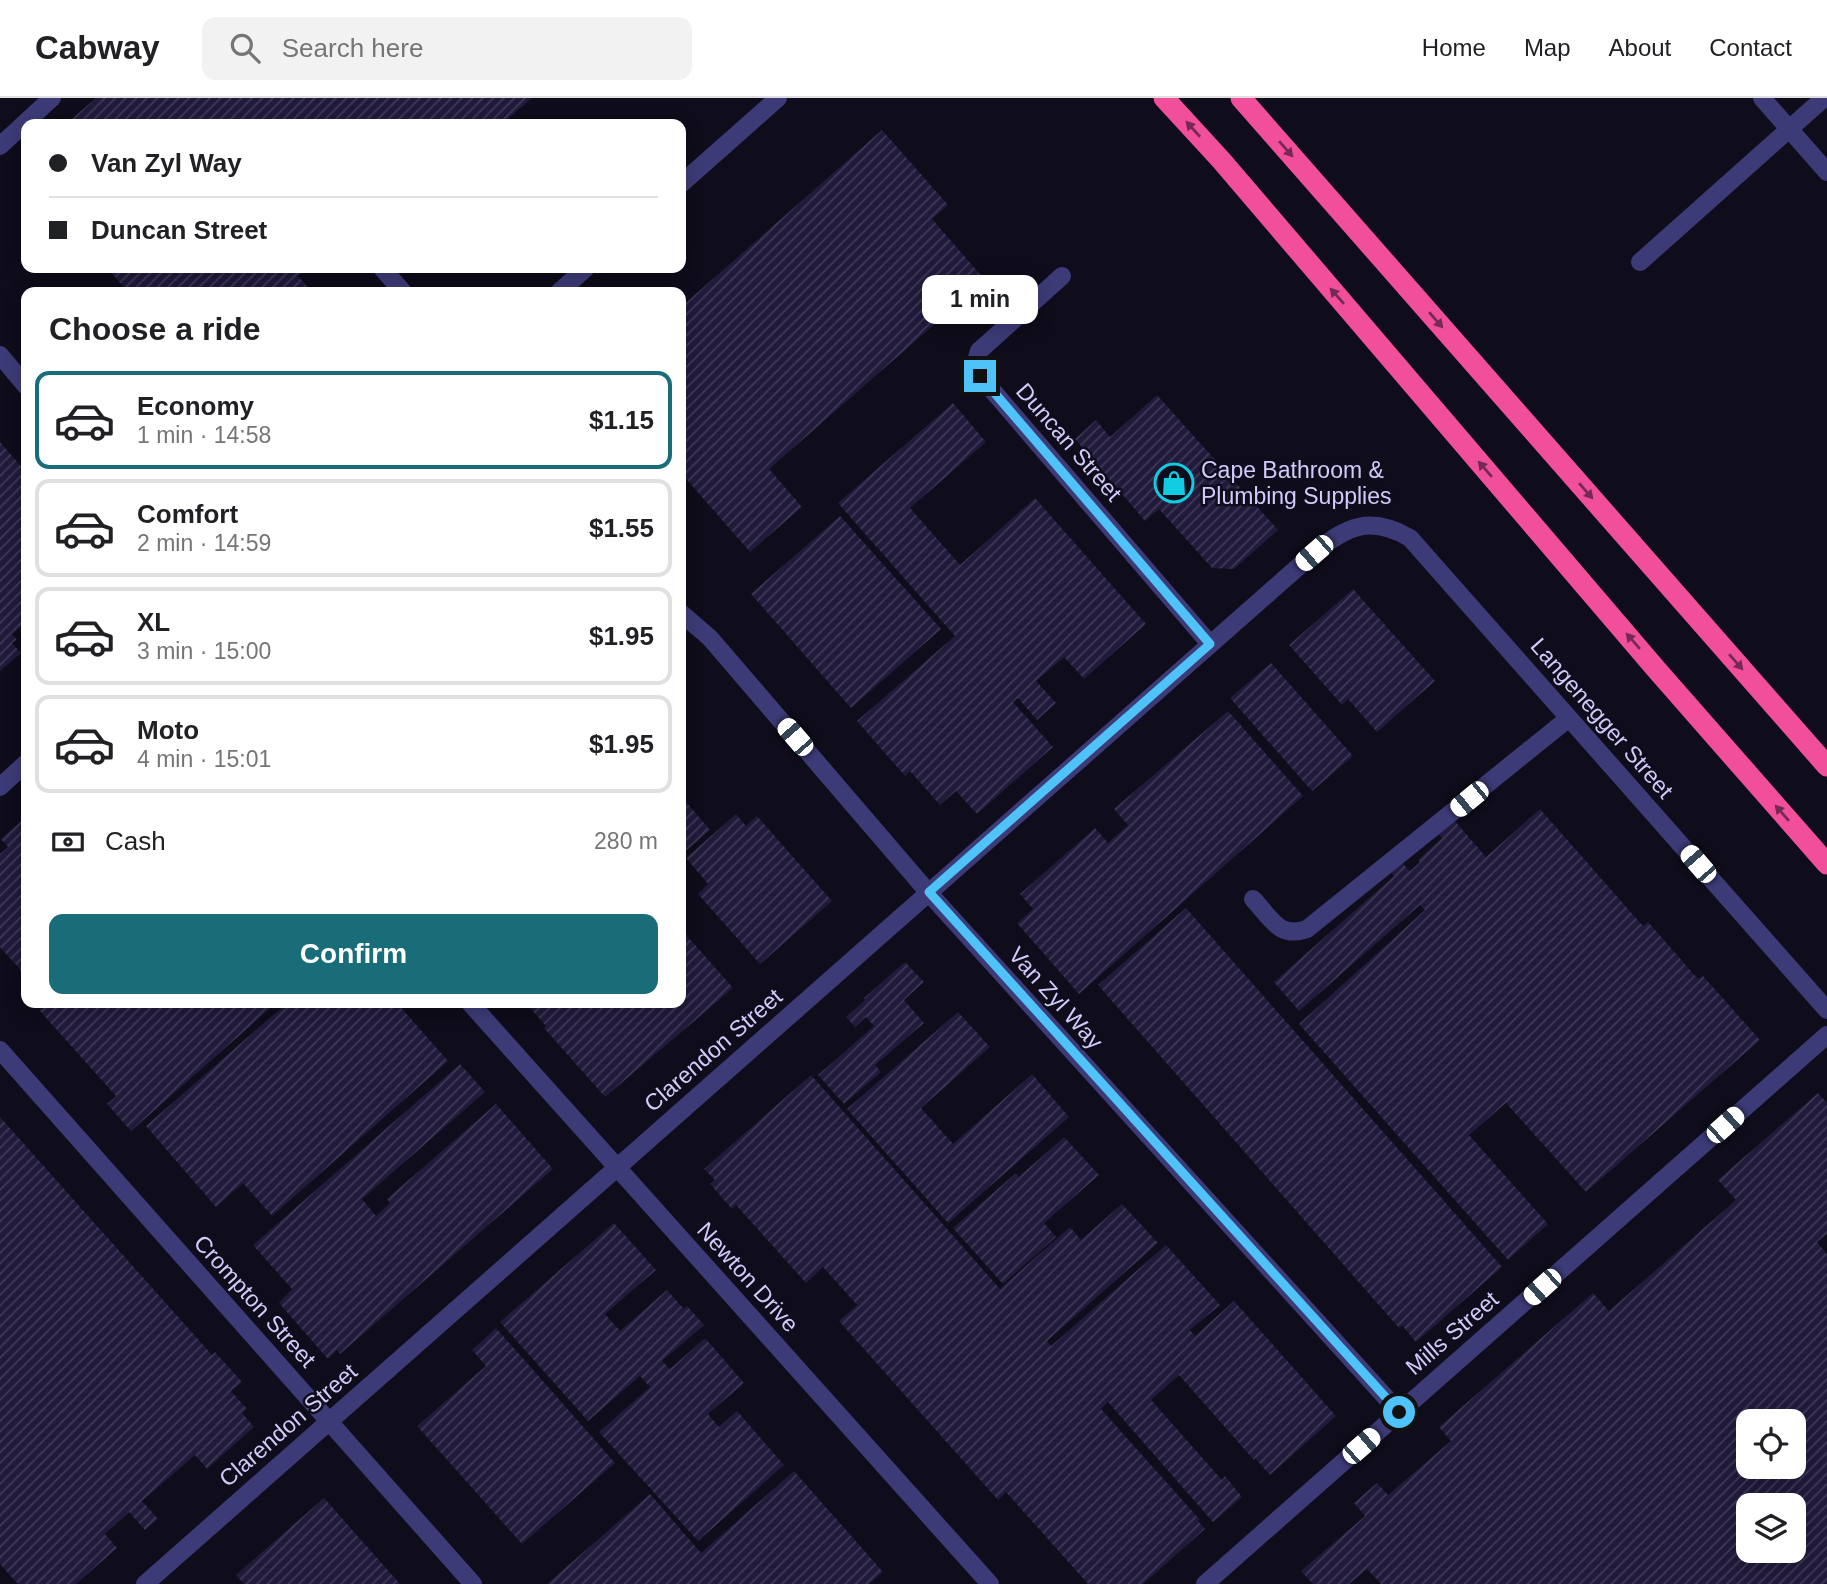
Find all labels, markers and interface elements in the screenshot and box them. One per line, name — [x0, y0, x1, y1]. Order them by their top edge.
search box — [202, 17, 692, 80]
text: Cabway — [35, 29, 160, 66]
icon: search — [226, 29, 264, 67]
text: Search here — [282, 33, 423, 63]
text: Home — [1422, 34, 1486, 61]
text: Map — [1524, 34, 1571, 61]
text: About — [1609, 34, 1671, 61]
text: Contact — [1709, 34, 1792, 61]
one-way arrow — [1185, 121, 1201, 138]
one-way arrow — [1278, 140, 1294, 158]
text: Van Zyl Way — [91, 148, 242, 178]
text: Duncan Street — [91, 215, 267, 245]
callout: 1 min — [922, 274, 1038, 324]
text: 1 min — [950, 286, 1010, 312]
one-way arrow — [1330, 287, 1345, 304]
text: Choose a ride — [49, 311, 261, 347]
one-way arrow — [1428, 311, 1444, 329]
route end — [964, 360, 996, 392]
street label: Duncan Street — [1011, 378, 1127, 506]
icon: car — [53, 389, 116, 452]
text: Economy — [137, 391, 254, 421]
text: $1.15 — [589, 405, 654, 435]
text: 1 min · 14:58 — [137, 422, 271, 448]
place label: Cape Bathroom & Plumbing Supplies — [1201, 457, 1392, 509]
one-way arrow — [1478, 460, 1493, 477]
shop icon: Cape Bathroom & Plumbing Supplies — [1153, 462, 1195, 504]
one-way arrow — [1578, 482, 1594, 500]
icon: car — [53, 497, 116, 560]
text: Comfort — [137, 499, 238, 529]
text: $1.55 — [589, 513, 654, 543]
text: 2 min · 14:59 — [137, 530, 271, 556]
car — [1292, 531, 1337, 575]
icon: car — [53, 605, 116, 668]
text: XL — [137, 607, 170, 637]
text: $1.95 — [589, 621, 654, 651]
street label: Langenegger Street — [1525, 633, 1679, 804]
one-way arrow — [1626, 633, 1641, 650]
text: 3 min · 15:00 — [137, 638, 271, 664]
one-way arrow — [1728, 653, 1744, 671]
icon: car — [53, 713, 116, 776]
car — [774, 714, 817, 760]
text: Moto — [137, 715, 199, 745]
text: $1.95 — [589, 729, 654, 759]
text: 4 min · 15:01 — [137, 746, 271, 772]
car — [1447, 778, 1492, 820]
one-way arrow — [1774, 804, 1790, 822]
icon: cash — [49, 823, 87, 861]
text: Cash — [105, 826, 166, 856]
text: 280 m — [594, 828, 658, 854]
car — [1677, 841, 1720, 887]
button: Confirm — [49, 914, 658, 994]
street label: Van Zyl Way — [1004, 942, 1109, 1055]
street label: Clarendon Street — [639, 983, 788, 1117]
car — [1703, 1103, 1748, 1147]
street label: Newton Drive — [692, 1217, 804, 1337]
street label: Crompton Street — [189, 1230, 322, 1373]
car — [1520, 1265, 1565, 1309]
street label: Mills Street — [1401, 1285, 1504, 1380]
street label: Clarendon Street — [214, 1358, 363, 1492]
route start — [1383, 1396, 1415, 1428]
map controls — [1736, 1409, 1806, 1563]
button: locate — [1736, 1409, 1806, 1479]
car — [1339, 1424, 1384, 1468]
button: layers — [1736, 1493, 1806, 1563]

